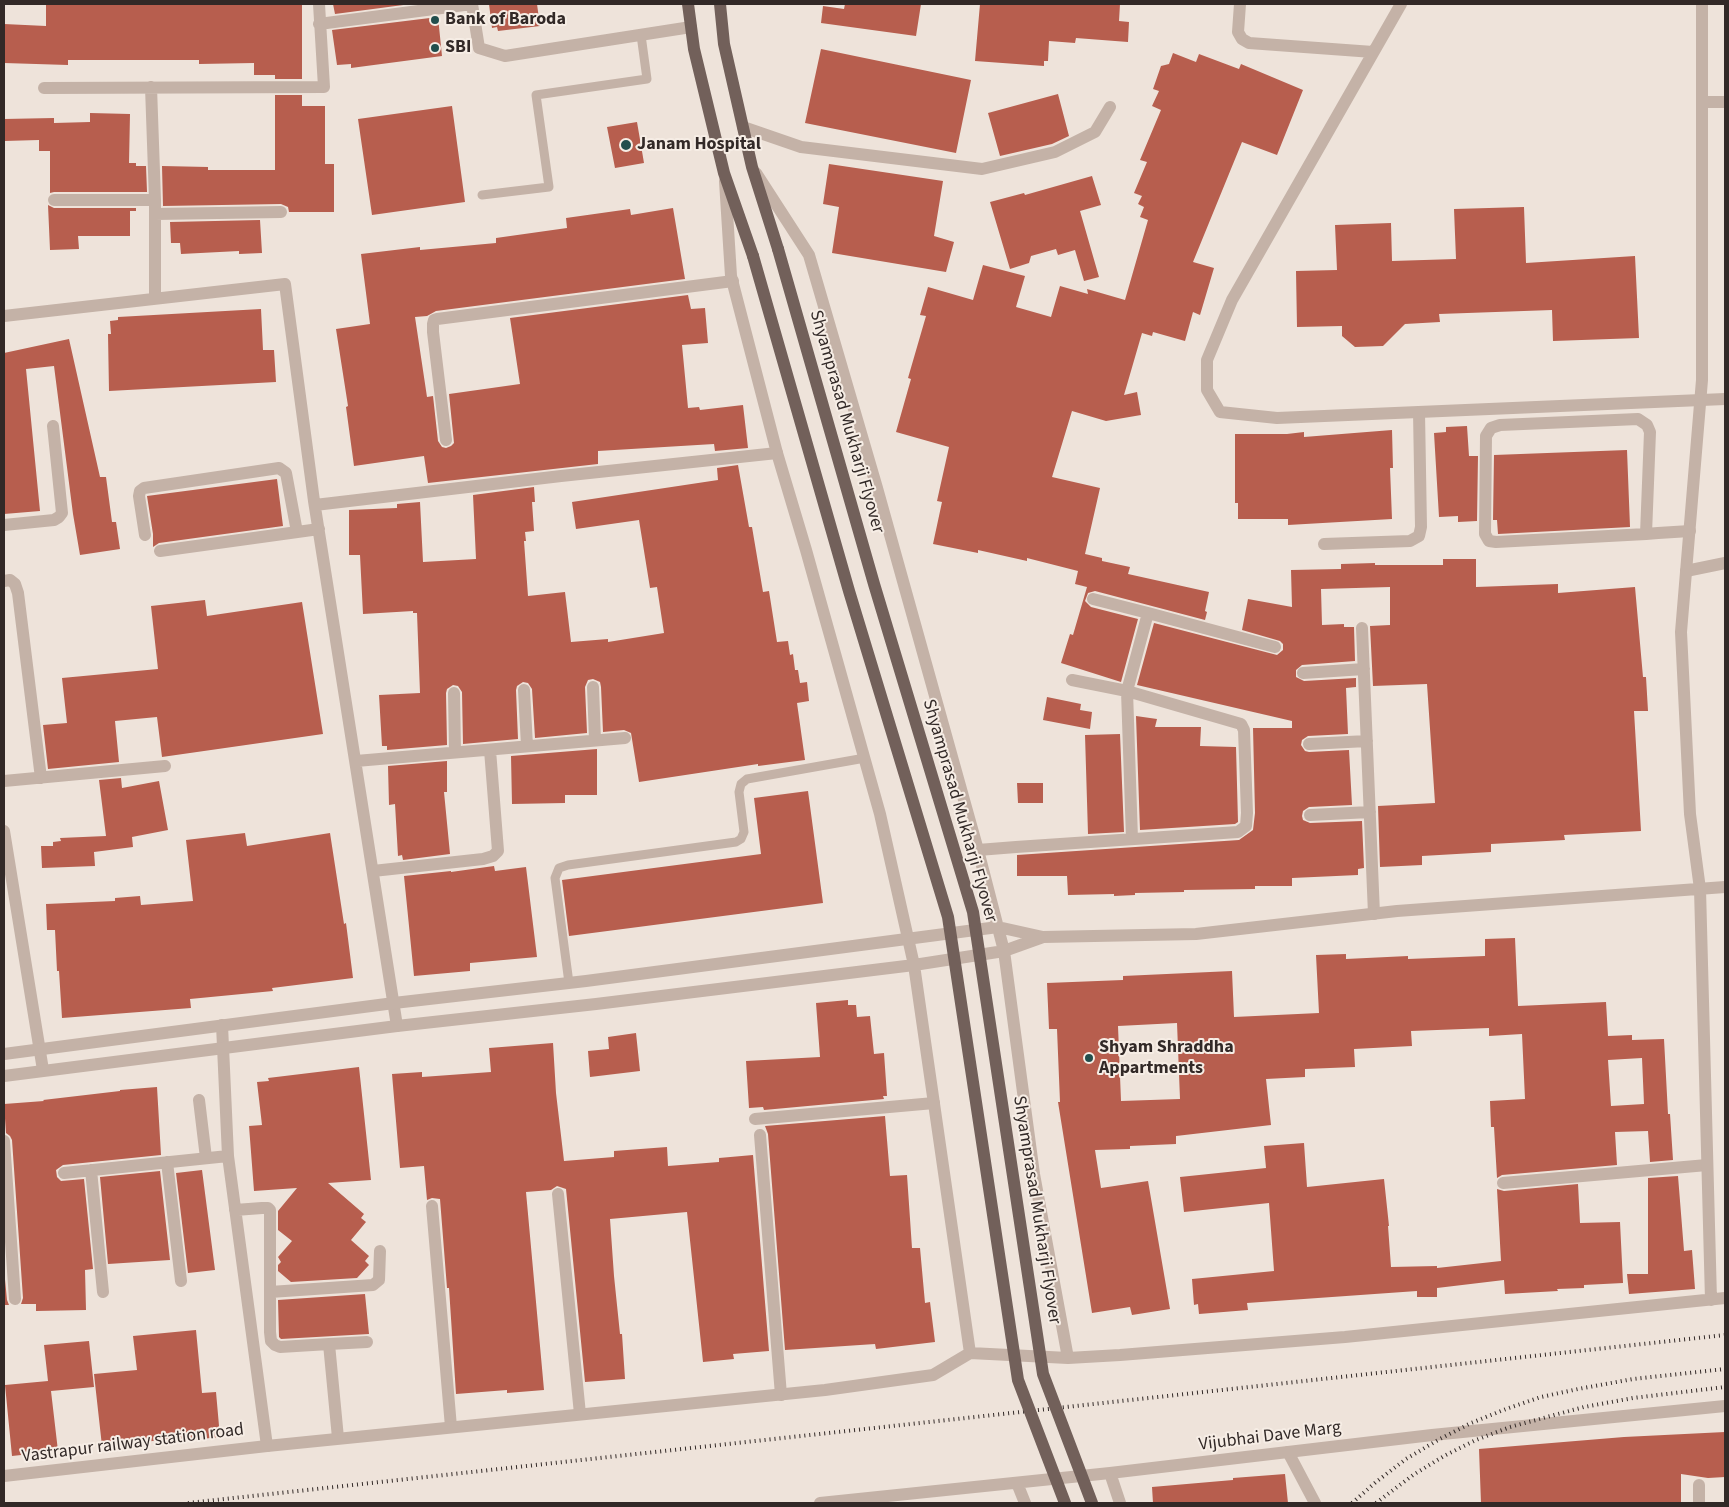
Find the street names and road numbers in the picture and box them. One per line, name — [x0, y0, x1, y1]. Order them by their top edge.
street label: Shyamprasad Mukharji Flyover — [804, 308, 888, 536]
street label: Shyamprasad Mukharji Flyover — [917, 697, 1001, 925]
street label: Shyamprasad Mukharji Flyover — [1007, 1094, 1065, 1326]
street label: Vijubhai Dave Marg — [1198, 1418, 1342, 1456]
street label: Vastrapur railway station road — [21, 1420, 245, 1468]

